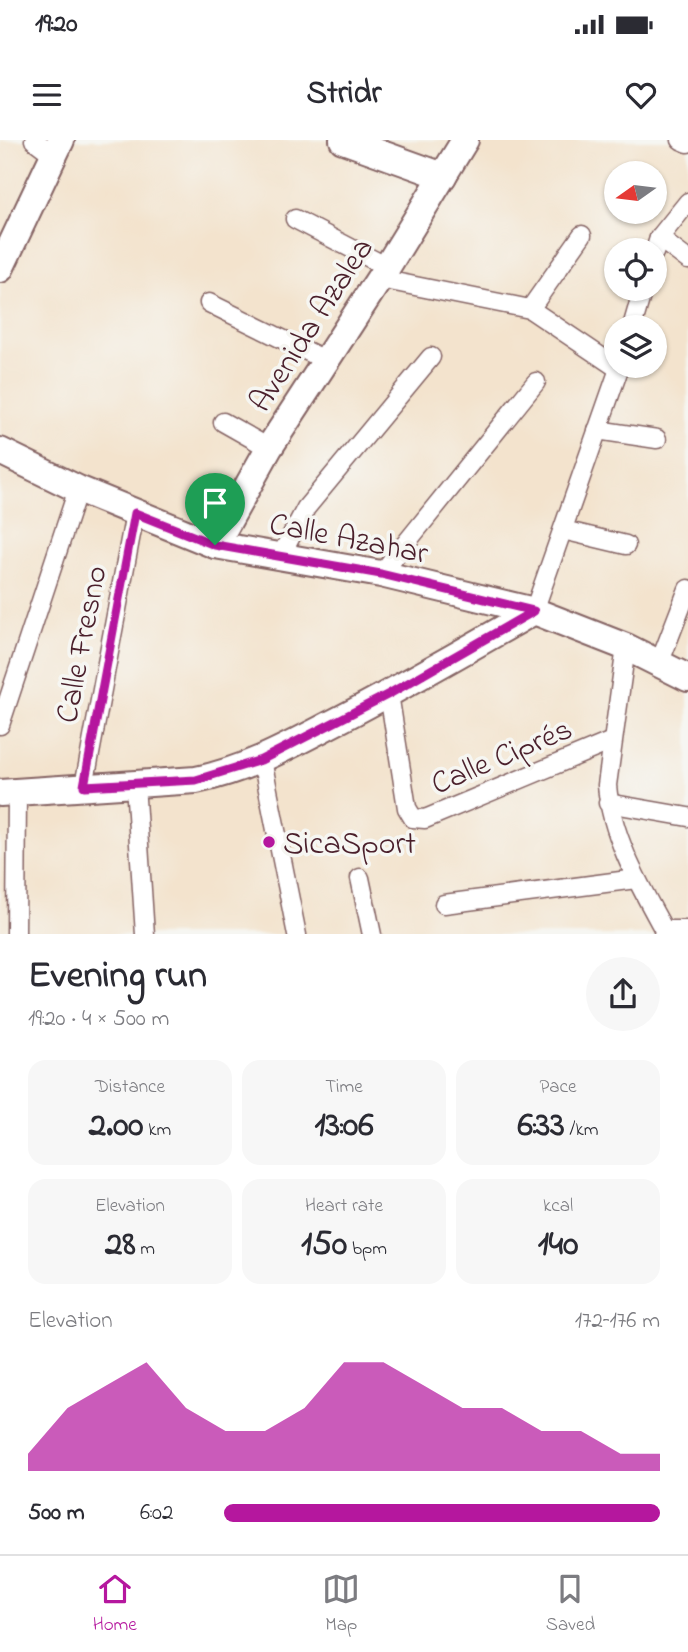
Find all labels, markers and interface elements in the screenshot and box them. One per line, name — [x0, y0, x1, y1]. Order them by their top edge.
text: 19:20 — [35, 6, 77, 44]
text: Stridr — [307, 71, 381, 118]
icon: menu — [28, 76, 66, 114]
icon: heart — [622, 76, 660, 114]
north arrow — [604, 161, 667, 224]
map controls — [604, 161, 667, 378]
street label: Avenida Azalea — [239, 229, 387, 422]
button: locate — [604, 238, 667, 301]
button: layers — [604, 315, 667, 378]
pin — [185, 473, 245, 545]
icon: arrive — [196, 484, 234, 522]
street label: Calle Azahar — [265, 502, 432, 579]
street label: Calle Fresno — [45, 562, 122, 727]
street label: Calle Ciprés — [425, 707, 580, 809]
place label: SicaSport — [283, 822, 416, 869]
marker: SicaSport — [261, 834, 277, 850]
text: Evening run — [28, 949, 207, 1005]
button: share — [586, 957, 660, 1031]
text: 19:20 · 4 × 500 m — [28, 1003, 169, 1036]
text: Distance — [95, 1074, 165, 1101]
text: Time — [325, 1074, 363, 1101]
text: Pace — [539, 1074, 577, 1101]
text: 2.00 — [89, 1101, 143, 1152]
text: 13:06 — [314, 1101, 374, 1152]
text: 6:33 — [517, 1101, 565, 1152]
text: km — [143, 1117, 171, 1144]
text: /km — [565, 1117, 599, 1144]
text: Elevation — [95, 1193, 165, 1220]
text: Heart rate — [305, 1193, 383, 1220]
text: kcal — [543, 1193, 573, 1220]
text: 28 — [105, 1220, 136, 1271]
text: 150 — [301, 1220, 347, 1271]
text: 140 — [538, 1220, 578, 1271]
text: m — [136, 1236, 155, 1263]
text: bpm — [347, 1236, 387, 1263]
text: Elevation — [28, 1305, 113, 1338]
text: 172–176 m — [575, 1305, 660, 1338]
text: 500 m — [28, 1497, 85, 1530]
text: 6:02 — [140, 1497, 173, 1530]
tab: Home — [93, 1570, 137, 1639]
tab: Map — [322, 1570, 360, 1639]
tab: Saved — [546, 1570, 595, 1639]

